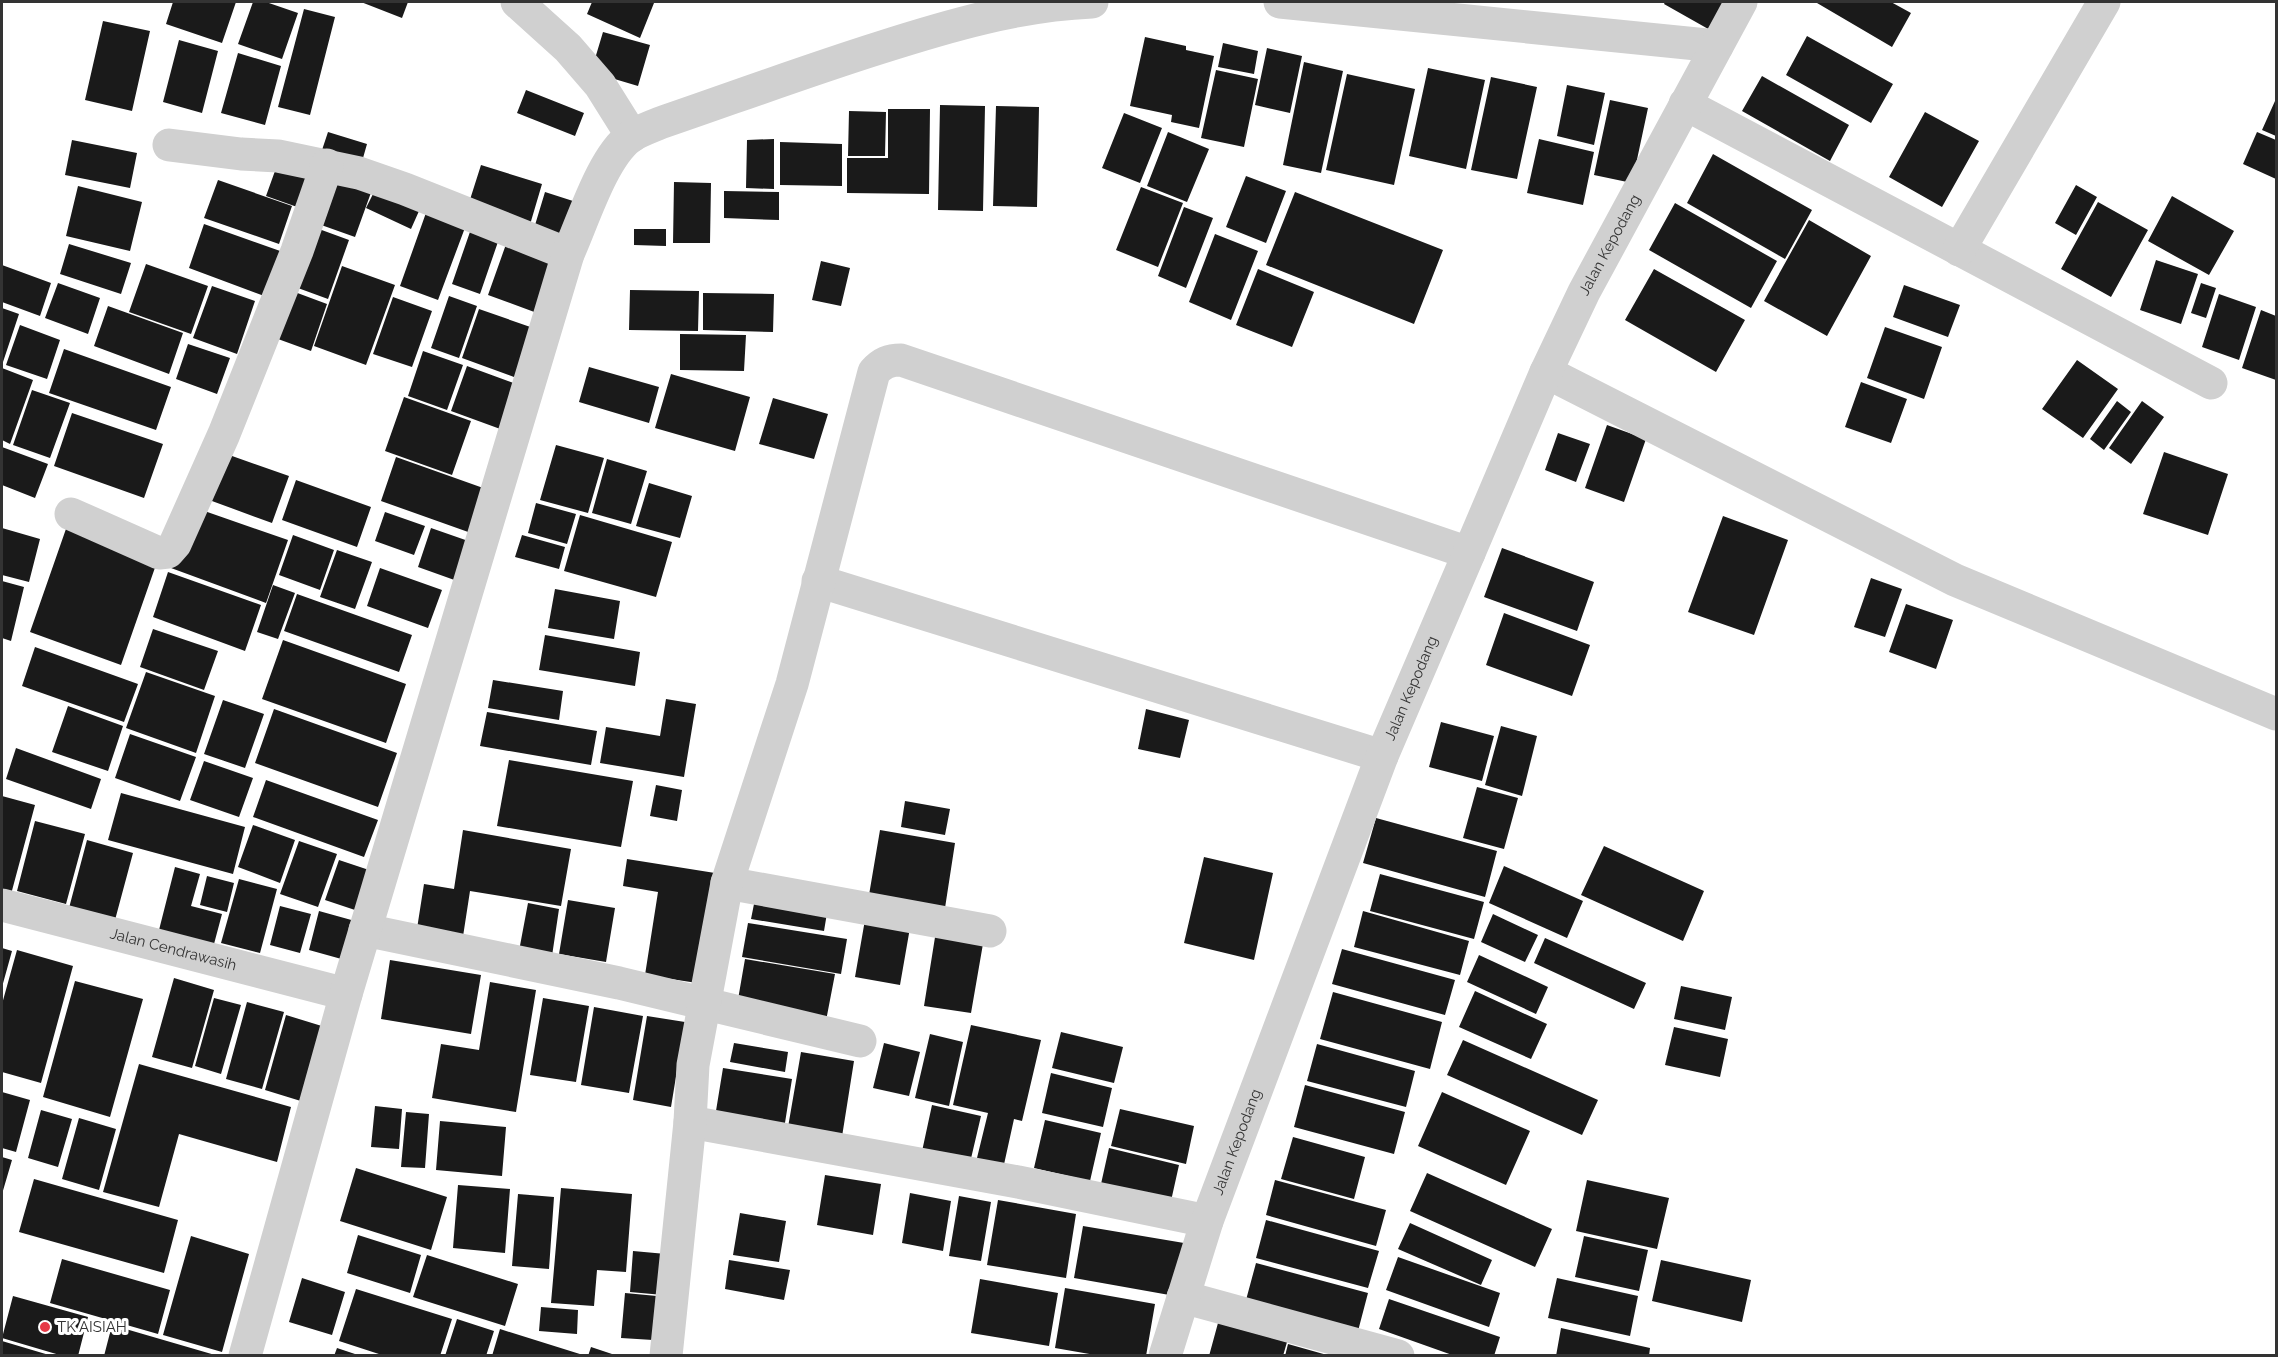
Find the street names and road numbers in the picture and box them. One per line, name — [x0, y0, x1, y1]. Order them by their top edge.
street label: Jalan Kepodang — [1575, 191, 1644, 298]
street label: Jalan Kepodang — [1381, 633, 1441, 743]
street label: Jalan Cendrawasih — [108, 924, 239, 974]
street label: Jalan Kepodang — [1209, 1086, 1265, 1197]

